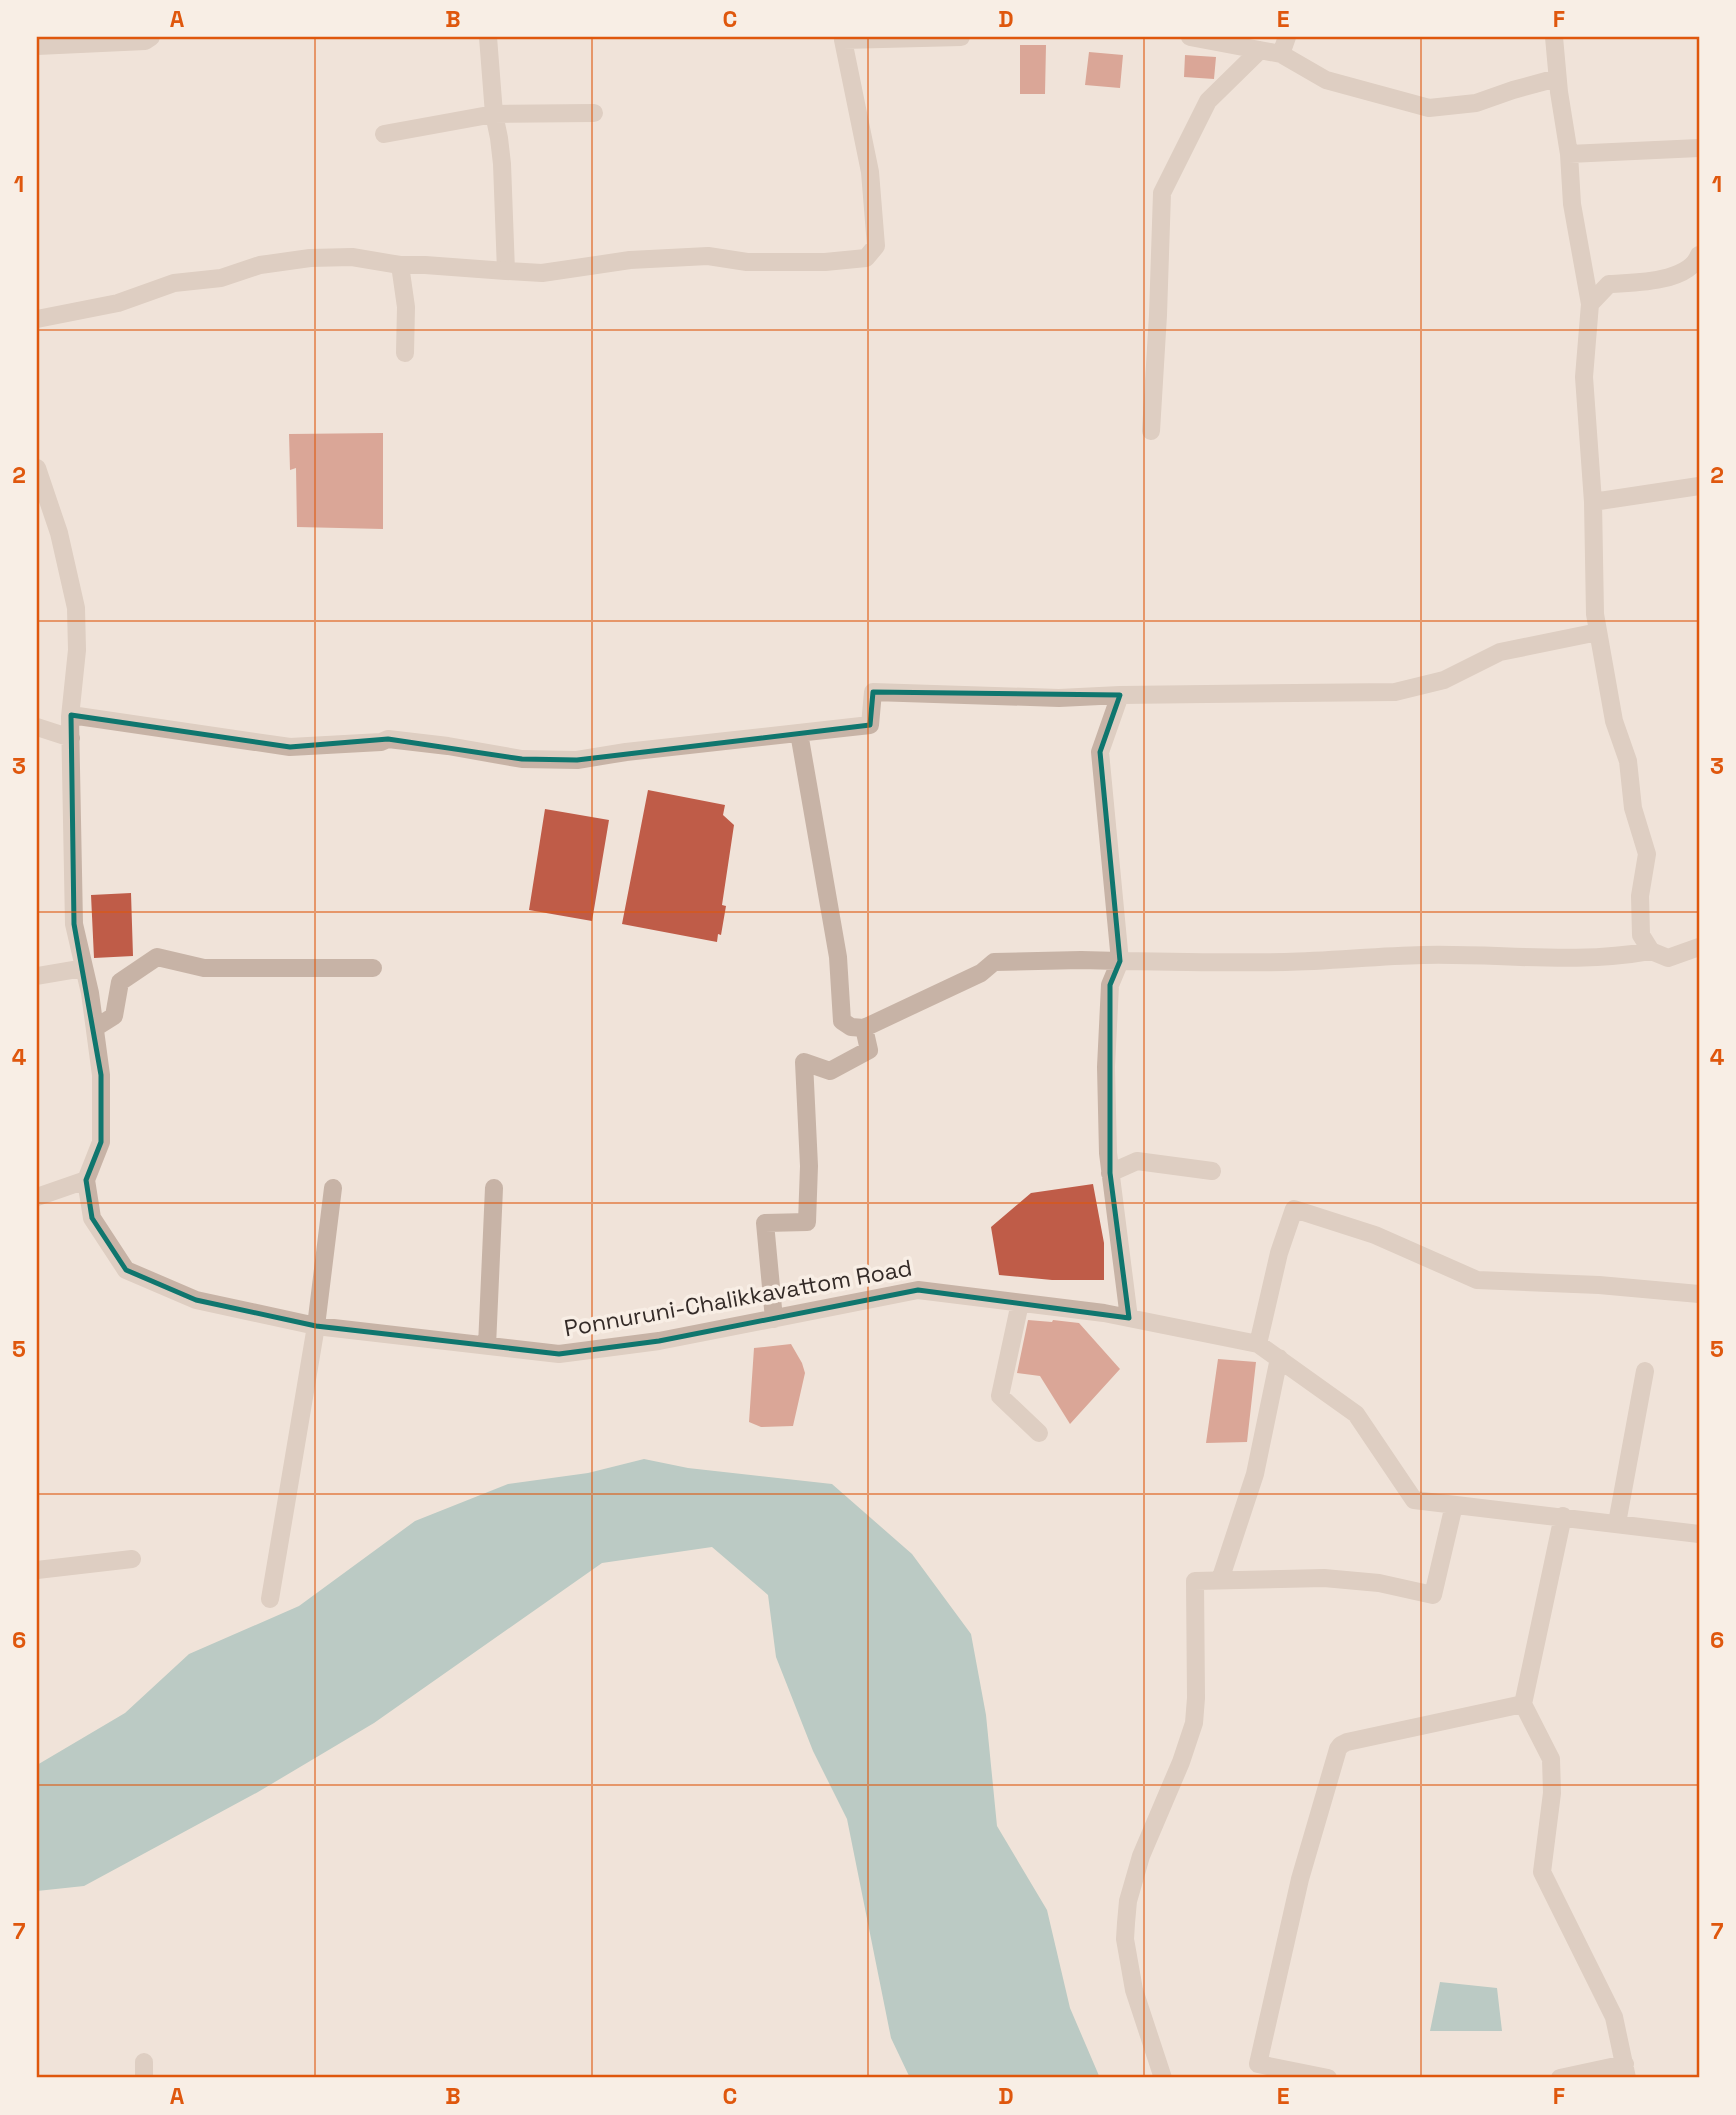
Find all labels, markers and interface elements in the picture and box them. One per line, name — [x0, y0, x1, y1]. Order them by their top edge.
text: A — [170, 4, 185, 34]
text: B — [445, 4, 461, 34]
text: C — [723, 4, 737, 34]
text: D — [998, 4, 1014, 34]
text: E — [1277, 4, 1289, 34]
text: F — [1553, 4, 1565, 34]
text: 1 — [14, 169, 24, 199]
text: 1 — [1712, 169, 1722, 199]
text: 2 — [12, 460, 26, 490]
text: 2 — [1710, 460, 1724, 490]
text: 3 — [12, 751, 26, 781]
text: 3 — [1710, 751, 1724, 781]
text: 4 — [12, 1042, 27, 1072]
text: 4 — [1710, 1042, 1725, 1072]
street label: Ponnuruni-Chalikkavattom Road — [562, 1253, 914, 1343]
text: 5 — [12, 1334, 26, 1364]
text: 5 — [1710, 1334, 1724, 1364]
text: 6 — [12, 1625, 26, 1655]
text: 6 — [1710, 1625, 1724, 1655]
text: 7 — [13, 1916, 26, 1946]
text: 7 — [1711, 1916, 1724, 1946]
text: A — [170, 2081, 185, 2111]
text: B — [445, 2081, 461, 2111]
text: C — [723, 2081, 737, 2111]
text: D — [998, 2081, 1014, 2111]
text: E — [1277, 2081, 1289, 2111]
text: F — [1553, 2081, 1565, 2111]

